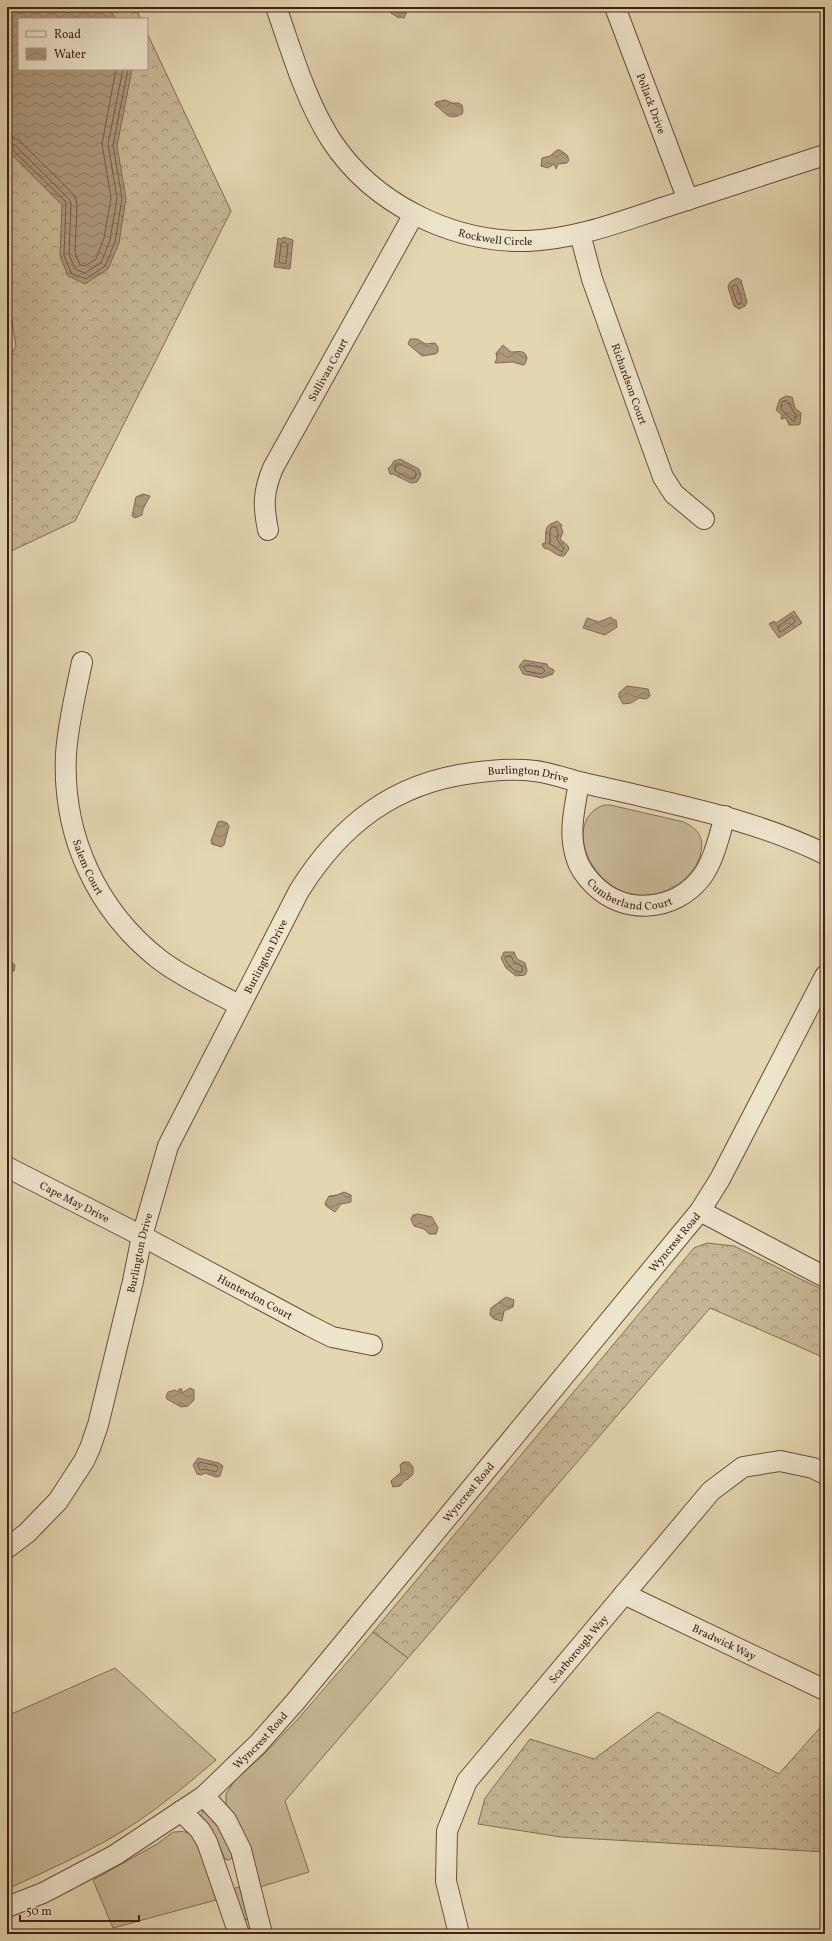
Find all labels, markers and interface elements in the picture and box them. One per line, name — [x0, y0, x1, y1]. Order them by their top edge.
legend — [18, 18, 148, 70]
text: Road — [54, 27, 81, 43]
text: Water — [54, 47, 86, 63]
street label: Pollack Drive — [632, 71, 668, 136]
street label: Rockwell Circle — [456, 226, 533, 250]
street label: Sullivan Court — [305, 336, 353, 405]
street label: Richardson Court — [607, 342, 650, 427]
street label: Burlington Drive — [487, 763, 570, 788]
street label: Salem Court — [68, 838, 106, 899]
street label: Cumberland Court — [583, 876, 675, 915]
street label: Burlington Drive — [241, 917, 292, 997]
street label: Cape May Drive — [37, 1179, 111, 1227]
street label: Wyncrest Road — [646, 1210, 705, 1276]
street label: Burlington Drive — [124, 1211, 157, 1295]
street label: Hunterdon Court — [214, 1272, 295, 1324]
street label: Wyncrest Road — [440, 1460, 499, 1526]
street label: Scarborough Way — [546, 1612, 612, 1687]
street label: Bradwick Way — [689, 1622, 758, 1665]
street label: Wyncrest Road — [230, 1709, 292, 1773]
scale bar — [20, 1897, 139, 1923]
text: 50 m — [26, 1904, 52, 1920]

